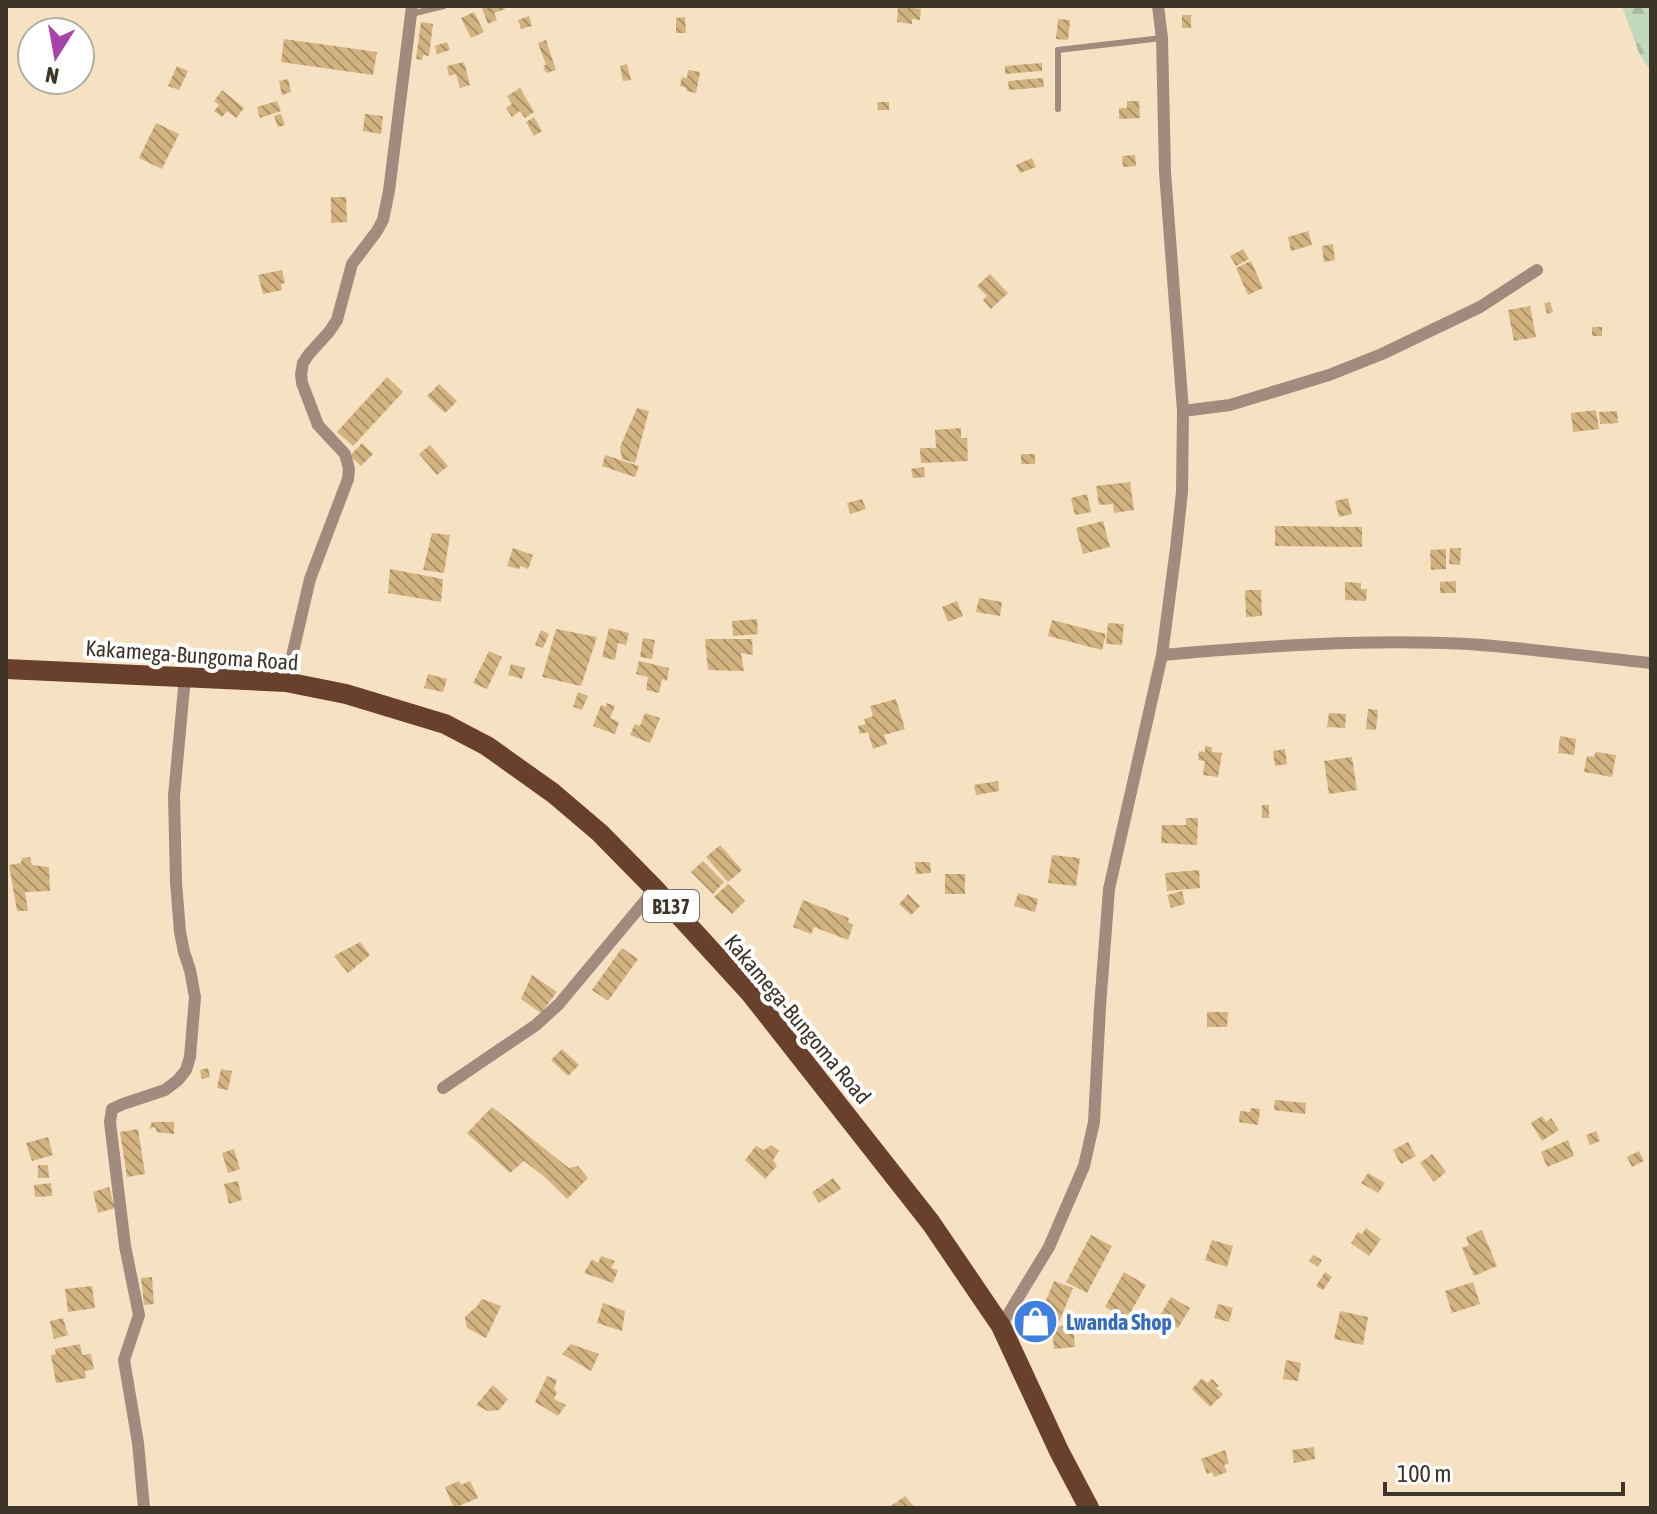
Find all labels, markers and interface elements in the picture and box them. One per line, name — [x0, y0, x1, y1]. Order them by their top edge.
north arrow — [16, 16, 96, 96]
text: N — [43, 62, 61, 90]
street label: Kakamega-Bungoma Road — [85, 635, 299, 675]
road number: B137 — [643, 890, 699, 922]
street label: Kakamega-Bungoma Road — [720, 929, 876, 1109]
shop icon: Lwanda Shop — [1011, 1298, 1059, 1346]
place label: Lwanda Shop — [1066, 1309, 1172, 1335]
scale bar — [1385, 1446, 1623, 1496]
text: 100 m — [1397, 1460, 1451, 1487]

